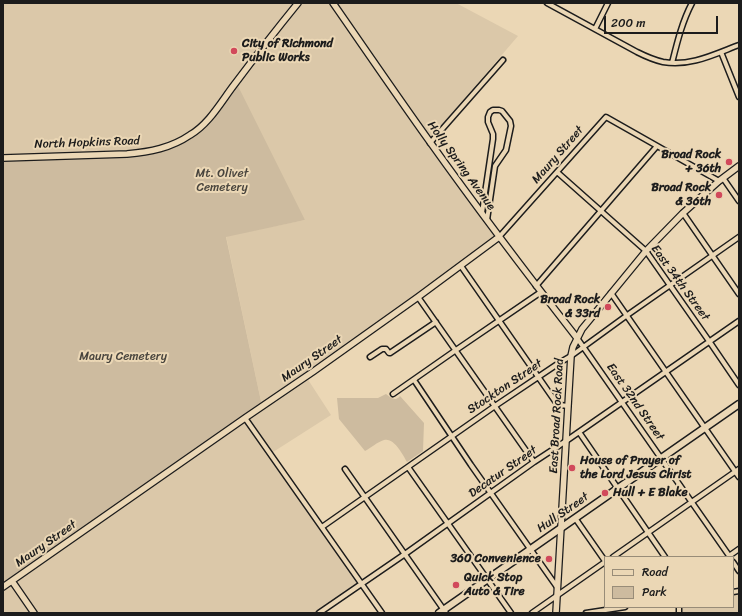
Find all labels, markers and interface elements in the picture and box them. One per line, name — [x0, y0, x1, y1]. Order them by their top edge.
scale bar — [606, 8, 720, 34]
text: 200 m — [611, 12, 645, 34]
place label: City of Richmond Public Works — [242, 37, 333, 65]
marker: City of Richmond Public Works — [229, 46, 239, 56]
street label: Holly Spring Avenue — [424, 119, 498, 213]
street label: Maury Street — [529, 123, 587, 187]
street label: North Hopkins Road — [34, 134, 140, 152]
place label: Broad Rock + 36th — [661, 148, 721, 176]
marker: Broad Rock + 36th — [724, 157, 734, 167]
park label: Mt. Olivet Cemetery — [196, 167, 248, 195]
place label: Broad Rock & 36th — [651, 181, 711, 209]
marker: Broad Rock & 36th — [714, 190, 724, 200]
street label: East 34th Street — [648, 242, 712, 324]
place label: Broad Rock & 33rd — [540, 293, 600, 321]
marker: Broad Rock & 33rd — [603, 302, 613, 312]
street label: Maury Street — [279, 333, 345, 385]
park label: Maury Cemetery — [79, 350, 167, 364]
street label: Stockton Street — [465, 357, 545, 417]
street label: East Broad Rock Road — [547, 358, 567, 474]
street label: East 32nd Street — [603, 361, 667, 443]
street label: Decatur Street — [466, 443, 540, 501]
place label: House of Prayer of the Lord Jesus Christ — [580, 454, 691, 482]
marker: House of Prayer of the Lord Jesus Christ — [567, 463, 577, 473]
place label: Hull + E Blake — [613, 486, 688, 500]
marker: Hull + E Blake — [600, 488, 610, 498]
street label: Hull Street — [534, 490, 592, 536]
street label: Maury Street — [13, 518, 79, 570]
place label: 360 Convenience — [450, 552, 541, 566]
marker: 360 Convenience — [544, 554, 554, 564]
legend — [604, 556, 734, 608]
text: Road — [642, 561, 668, 583]
place label: Quick Stop Auto & Tire — [464, 571, 525, 599]
marker: Quick Stop Auto & Tire — [451, 580, 461, 590]
text: Park — [642, 581, 667, 603]

